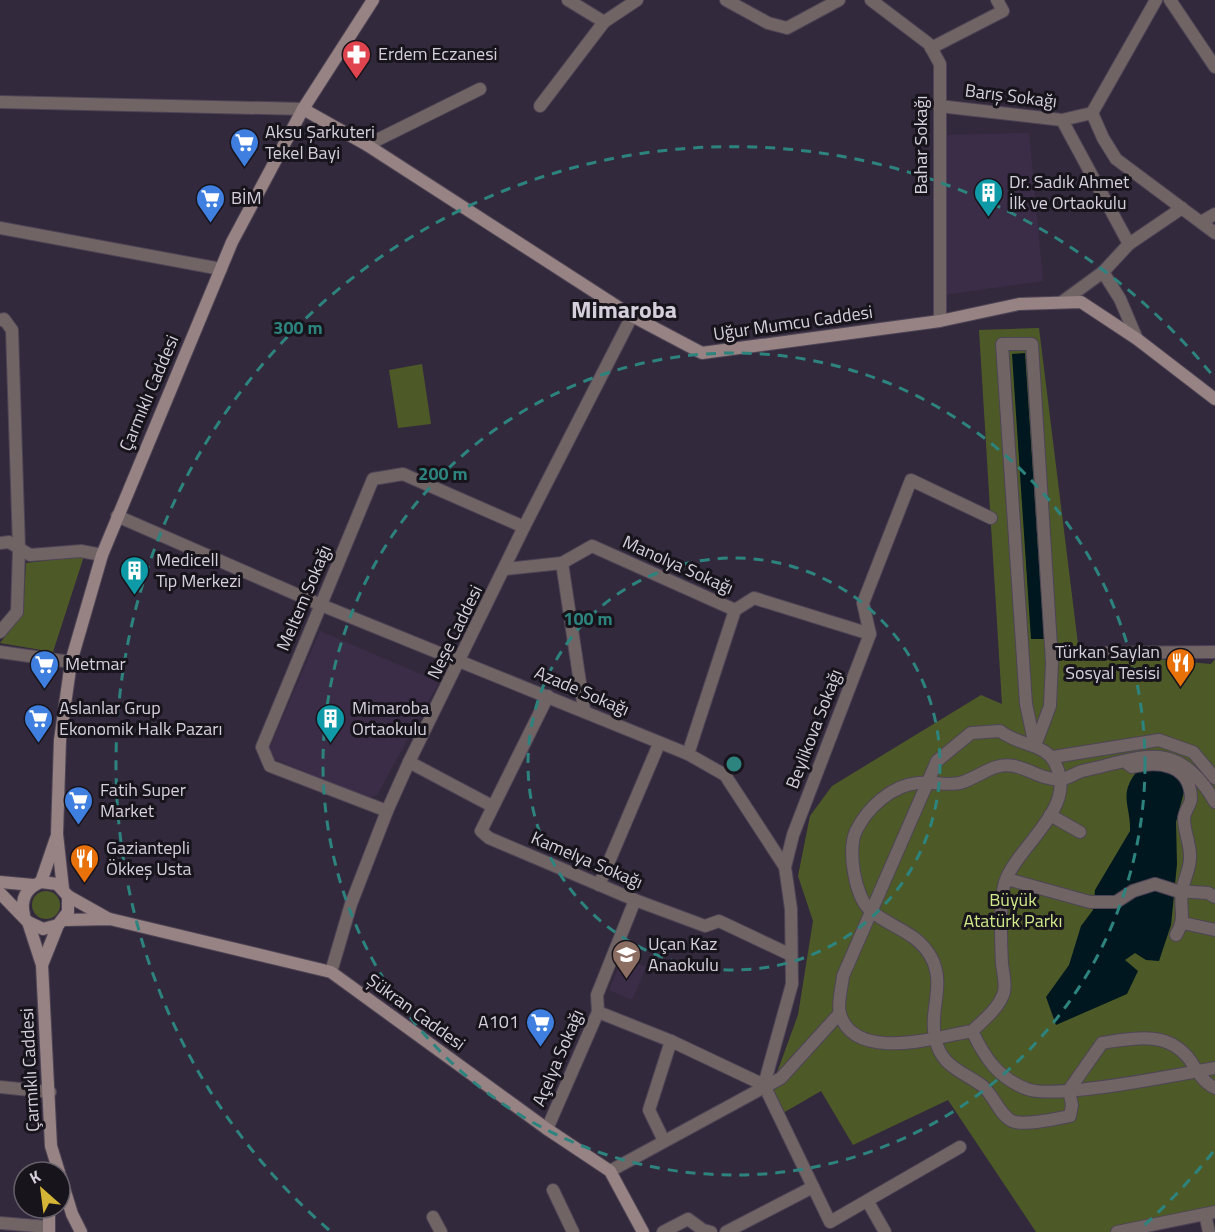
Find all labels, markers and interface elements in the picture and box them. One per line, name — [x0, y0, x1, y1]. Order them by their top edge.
pharmacy icon: Erdem Eczanesi — [341, 38, 373, 80]
place label: Erdem Eczanesi — [378, 40, 497, 67]
street label: Barış Sokağı — [963, 76, 1059, 115]
street label: Bahar Sokağı — [907, 95, 934, 195]
place label: Aksu Şarkuteri Tekel Bayi — [265, 118, 375, 166]
supermarket icon: Aksu Şarkuteri Tekel Bayi — [228, 126, 260, 168]
place label: Dr. Sadık Ahmet İlk ve Ortaokulu — [1009, 168, 1130, 216]
building icon: Dr. Sadık Ahmet İlk ve Ortaokulu — [972, 176, 1004, 218]
supermarket icon: BİM — [194, 182, 226, 224]
place label: BİM — [231, 184, 262, 211]
district label: Mimaroba — [571, 291, 677, 327]
street label: Uğur Mumcu Caddesi — [711, 298, 874, 347]
text: 300 m — [273, 314, 323, 341]
street label: Çarmıklı Caddesi — [112, 330, 185, 455]
text: 200 m — [418, 460, 468, 487]
street label: Manolya Sokağı — [618, 528, 738, 601]
street label: Meltem Sokağı — [269, 541, 338, 655]
place label: Medicell Tıp Merkezi — [156, 546, 241, 594]
building icon: Medicell Tıp Merkezi — [119, 554, 151, 596]
street label: Neşe Caddesi — [420, 580, 489, 683]
text: 100 m — [563, 605, 613, 632]
place label: Türkan Saylan Sosyal Tesisi — [1055, 638, 1160, 686]
restaurant icon: Türkan Saylan Sosyal Tesisi — [1165, 646, 1197, 688]
supermarket icon: Metmar — [28, 648, 60, 690]
place label: Metmar — [65, 650, 126, 677]
street label: Azade Sokağı — [531, 658, 634, 723]
street label: Beylikova Sokağı — [778, 665, 849, 793]
place label: Aslanlar Grup Ekonomik Halk Pazarı — [59, 694, 222, 742]
place label: Mimaroba Ortaokulu — [352, 694, 429, 742]
supermarket icon: Aslanlar Grup Ekonomik Halk Pazarı — [22, 702, 54, 744]
building icon: Mimaroba Ortaokulu — [315, 702, 347, 744]
centre of rings — [724, 754, 744, 774]
place label: Fatih Super Market — [100, 776, 186, 824]
supermarket icon: Fatih Super Market — [63, 784, 95, 826]
street label: Kamelya Sokağı — [527, 824, 647, 895]
place label: Gaziantepli Ökkeş Usta — [106, 834, 192, 882]
restaurant icon: Gaziantepli Ökkeş Usta — [69, 842, 101, 884]
park label: Büyük Atatürk Parkı — [964, 886, 1062, 934]
place label: Uçan Kaz Anaokulu — [648, 930, 719, 978]
school or university icon: Uçan Kaz Anaokulu — [611, 938, 643, 980]
street label: Şükran Caddesi — [361, 967, 471, 1057]
street label: Açelya Sokağı — [525, 1005, 590, 1111]
supermarket icon: A101 — [524, 1006, 556, 1048]
street label: Çarmıklı Caddesi — [13, 1007, 46, 1133]
place label: A101 — [478, 1008, 519, 1035]
north arrow — [12, 1160, 72, 1220]
text: K — [25, 1164, 45, 1190]

